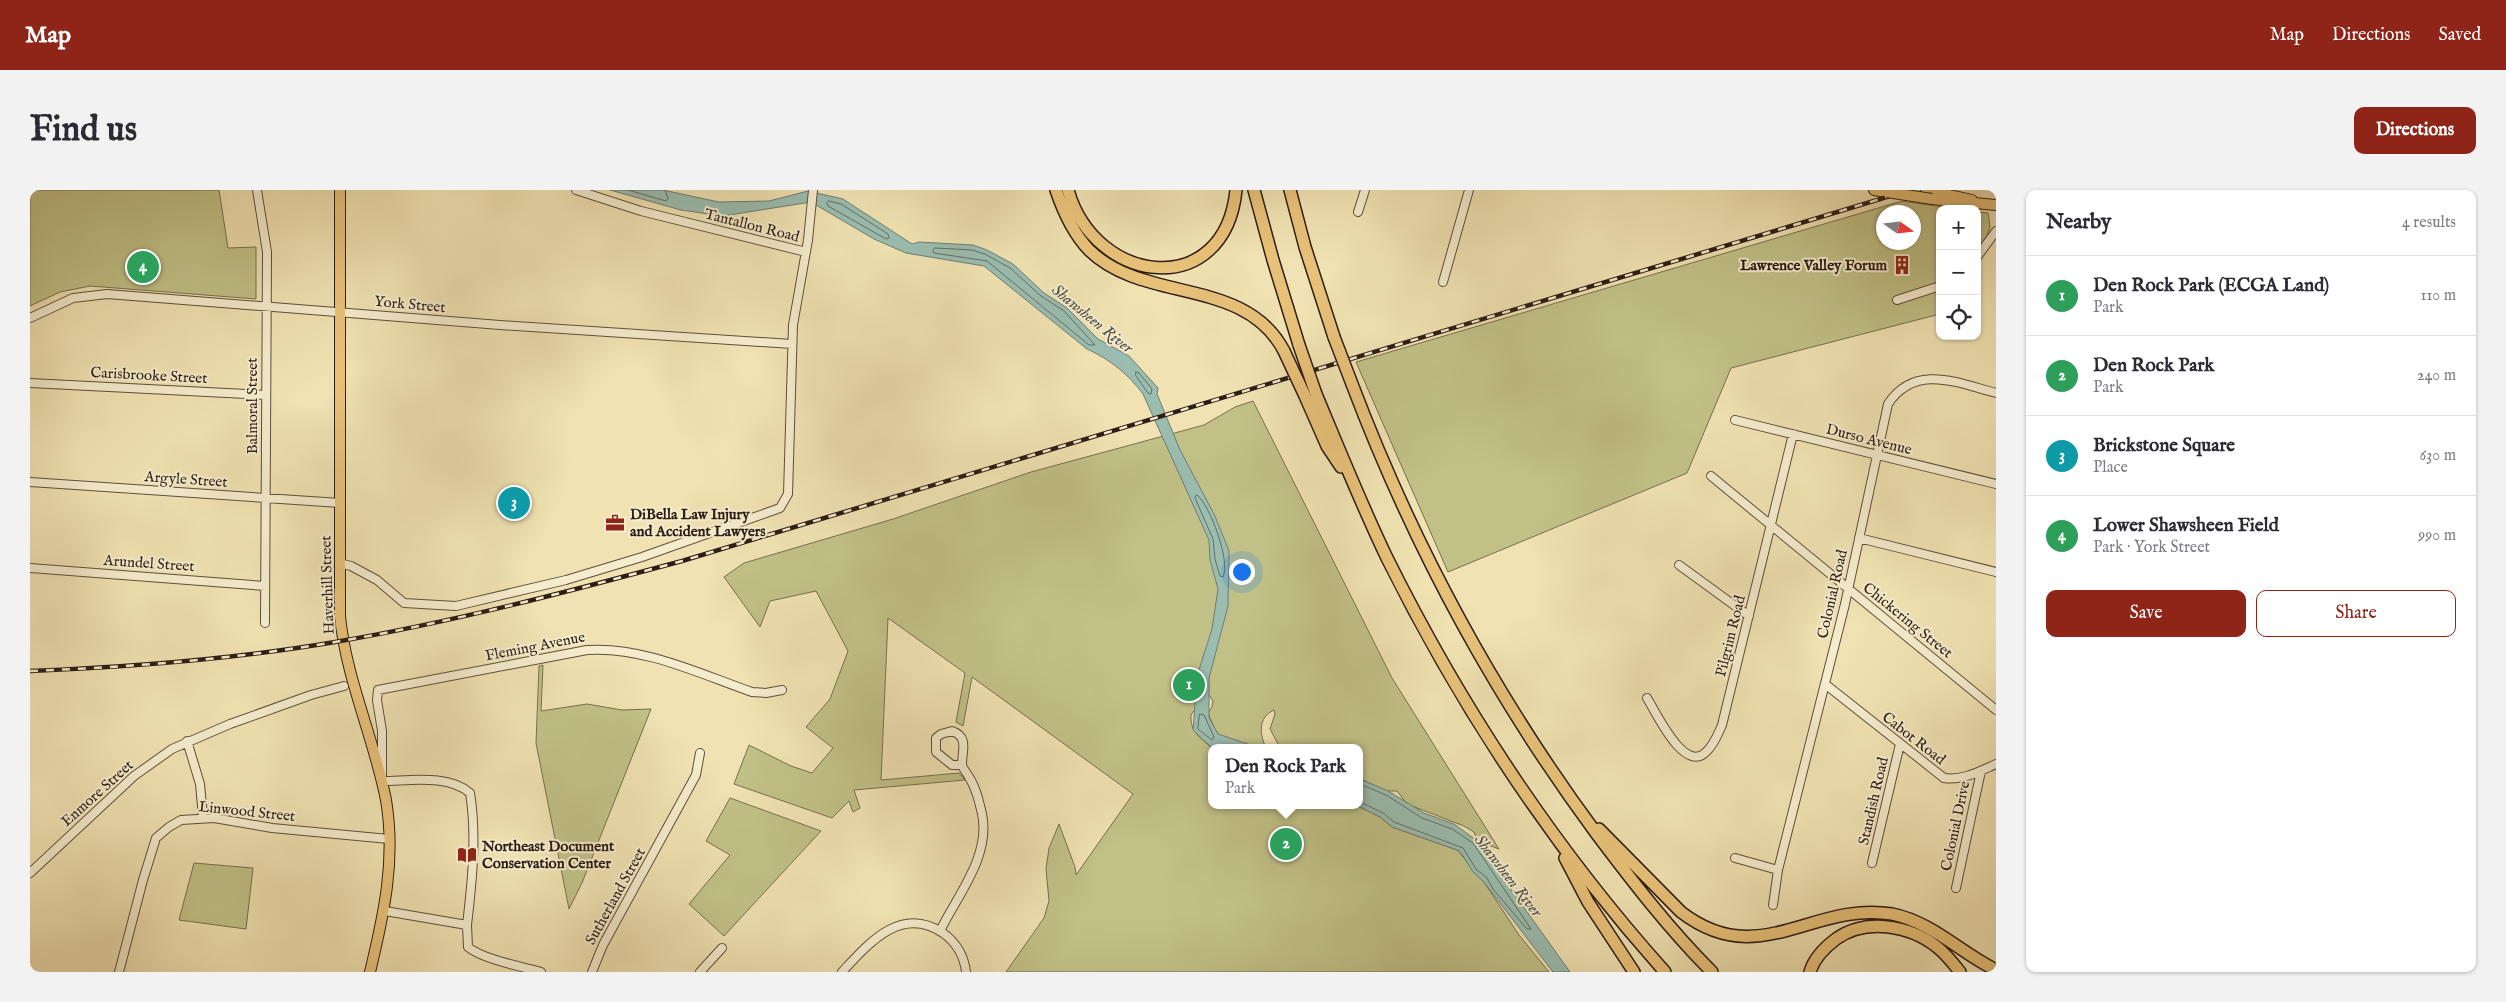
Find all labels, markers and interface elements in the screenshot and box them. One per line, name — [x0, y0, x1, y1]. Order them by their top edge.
text: Map — [25, 20, 71, 51]
text: Map — [2270, 24, 2304, 47]
text: Directions — [2332, 24, 2410, 47]
text: Saved — [2438, 24, 2481, 47]
button: Directions — [2354, 107, 2476, 154]
text: Find us — [30, 108, 137, 153]
street label: Tantallon Road — [702, 205, 802, 247]
north arrow — [1876, 205, 1921, 250]
map controls — [1936, 205, 1981, 340]
button: + — [1936, 205, 1981, 250]
text: Nearby — [2046, 209, 2111, 236]
text: 4 results — [2402, 213, 2456, 233]
pin: 4 — [127, 248, 159, 286]
button: − — [1936, 250, 1981, 295]
building icon: Lawrence Valley Forum — [1891, 254, 1913, 276]
place label: Lawrence Valley Forum — [1740, 256, 1887, 275]
text: Den Rock Park (ECGA Land) — [2093, 274, 2329, 298]
water label: Shawsheen River — [1047, 281, 1138, 359]
text: 1 — [2059, 286, 2065, 306]
text: 110 m — [2420, 286, 2456, 306]
street label: York Street — [374, 292, 446, 317]
button: locate — [1936, 295, 1981, 340]
text: Park — [2093, 298, 2123, 318]
text: Den Rock Park — [2093, 354, 2214, 378]
street label: Balmoral Street — [243, 358, 262, 454]
street label: Carisbrooke Street — [90, 363, 208, 388]
text: 2 — [2058, 366, 2066, 386]
text: 240 m — [2417, 366, 2456, 386]
text: Park — [2093, 378, 2123, 398]
street label: Durso Avenue — [1824, 420, 1914, 459]
text: Brickstone Square — [2093, 434, 2235, 458]
text: 3 — [2059, 446, 2065, 466]
text: 630 m — [2420, 446, 2456, 466]
text: Place — [2093, 458, 2128, 478]
street label: Argyle Street — [143, 467, 228, 492]
pin: 3 — [498, 484, 530, 522]
place label: DiBella Law Injury and Accident Lawyers — [630, 505, 766, 541]
office icon: DiBella Law Injury and Accident Lawyers — [604, 512, 626, 534]
text: Lower Shawsheen Field — [2093, 514, 2279, 538]
text: 4 — [2058, 526, 2066, 546]
text: 990 m — [2418, 526, 2456, 546]
street label: Haverhill Street — [316, 535, 339, 635]
text: Park · York Street — [2093, 538, 2210, 558]
street label: Colonial Road — [1813, 547, 1852, 640]
street label: Arundel Street — [102, 551, 195, 576]
your location — [1229, 559, 1255, 585]
street label: Chickering Street — [1859, 578, 1956, 662]
button: Save — [2046, 590, 2246, 637]
button: Share — [2256, 590, 2456, 637]
street label: Pilgrim Road — [1711, 592, 1750, 679]
street label: Fleming Avenue — [484, 627, 587, 665]
pin: 1 — [1173, 666, 1205, 704]
street label: Cabot Road — [1878, 708, 1950, 770]
popup — [1208, 744, 1363, 809]
street label: Standish Road — [1854, 754, 1893, 847]
text: Den Rock Park — [1225, 755, 1346, 779]
street label: Enmore Street — [57, 756, 137, 831]
text: Park — [1225, 779, 1255, 799]
street label: Colonial Drive — [1937, 779, 1974, 873]
street label: Linwood Street — [198, 797, 296, 826]
pin: 2 — [1270, 825, 1302, 863]
water label: Shawsheen River — [1469, 831, 1547, 923]
place label: Northeast Document Conservation Center — [481, 837, 615, 873]
library icon: Northeast Document Conservation Center — [456, 844, 478, 866]
street label: Sutherland Street — [581, 844, 650, 948]

